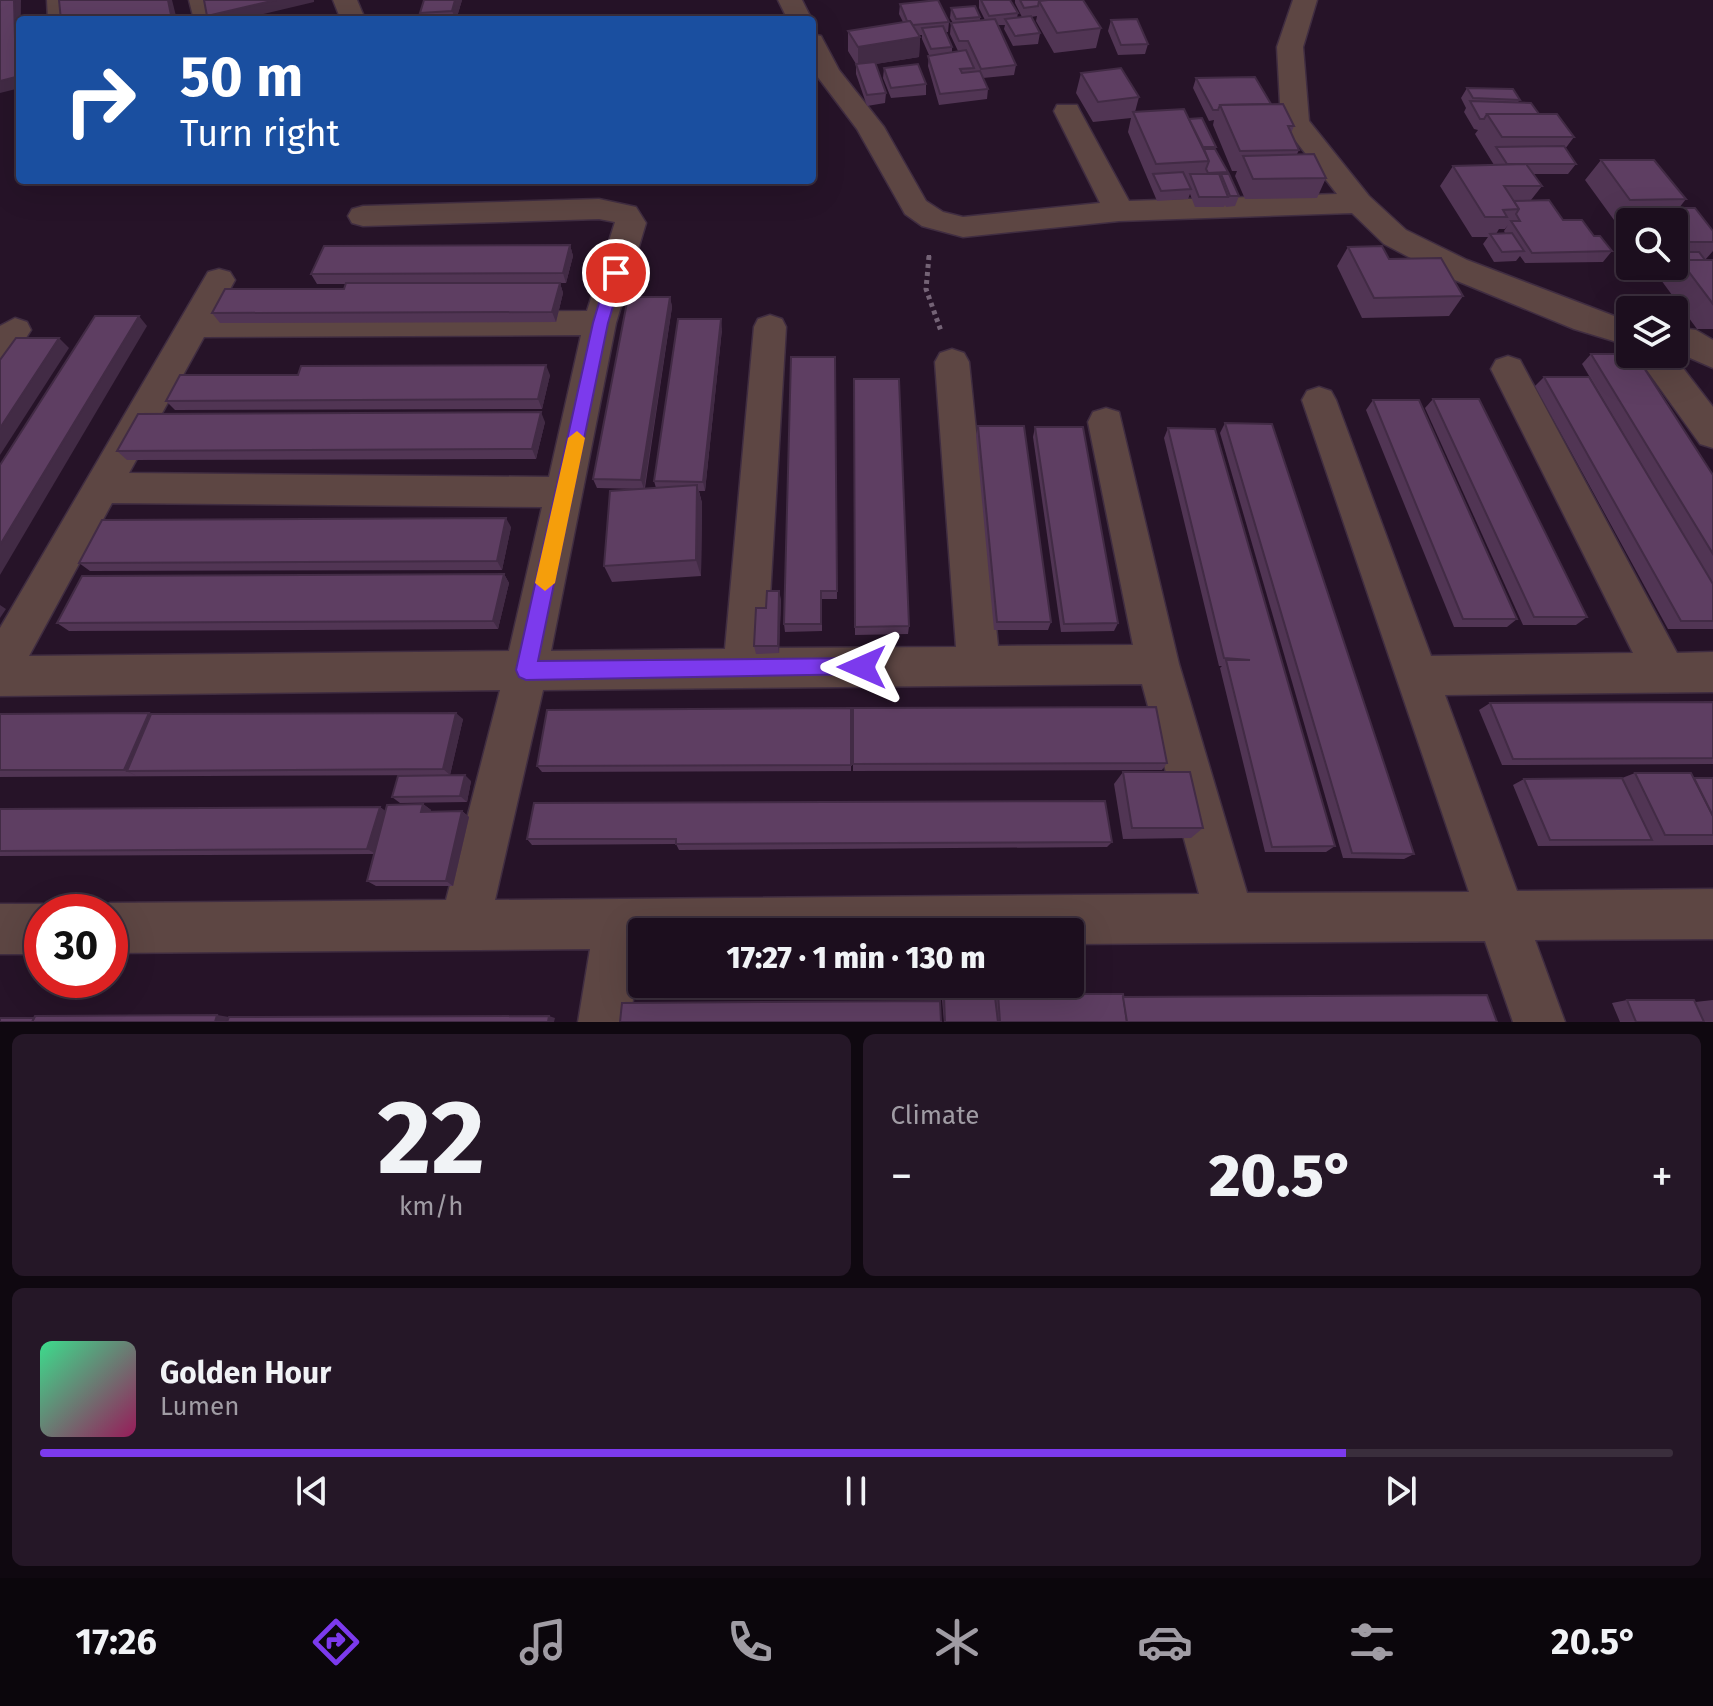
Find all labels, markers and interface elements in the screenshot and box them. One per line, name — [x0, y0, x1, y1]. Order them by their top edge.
text: 50 m — [180, 44, 303, 111]
icon: right — [48, 48, 152, 152]
text: Turn right — [180, 112, 340, 156]
map controls — [1616, 208, 1688, 368]
button: search — [1616, 208, 1688, 280]
pin — [582, 239, 650, 307]
icon: arrive — [594, 251, 638, 295]
button: layers — [1616, 296, 1688, 368]
position arrow — [820, 625, 904, 709]
speed limit sign: 30 — [24, 894, 128, 998]
text: 17:27 · 1 min · 130 m — [727, 940, 985, 976]
text: 22 — [377, 1076, 485, 1201]
text: Climate — [891, 1100, 979, 1131]
text: 20.5° — [1209, 1140, 1354, 1212]
text: − — [891, 1150, 913, 1203]
text: + — [1651, 1150, 1673, 1203]
text: km/h — [399, 1191, 463, 1222]
text: Golden Hour — [160, 1355, 331, 1391]
text: Lumen — [160, 1391, 239, 1422]
icon: previous — [290, 1469, 334, 1513]
icon: pause — [834, 1469, 878, 1513]
icon: next — [1379, 1469, 1423, 1513]
icon: directions — [308, 1614, 364, 1670]
icon: music — [515, 1614, 571, 1670]
icon: phone — [722, 1614, 778, 1670]
icon: climate — [929, 1614, 985, 1670]
icon: car — [1137, 1614, 1193, 1670]
icon: filters — [1344, 1614, 1400, 1670]
text: 17:26 — [76, 1620, 157, 1664]
text: 20.5° — [1551, 1620, 1637, 1664]

